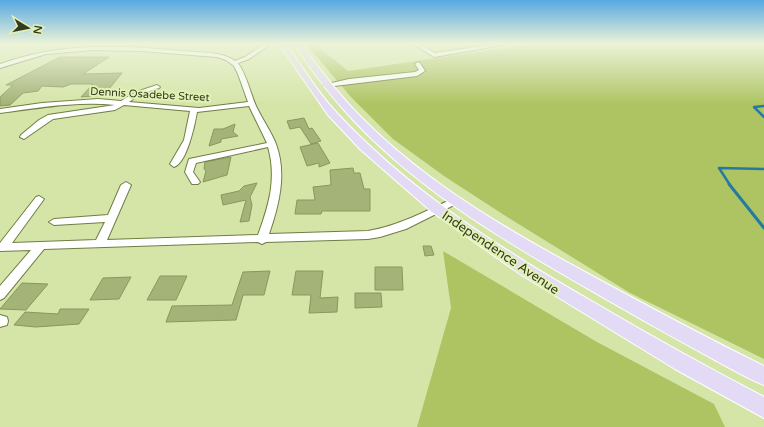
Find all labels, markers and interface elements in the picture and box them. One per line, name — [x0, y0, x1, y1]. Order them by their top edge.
north arrow — [8, 8, 48, 48]
text: N — [30, 24, 45, 35]
street label: Dennis Osadebe Street — [90, 85, 210, 104]
street label: Independence Avenue — [439, 208, 562, 298]

